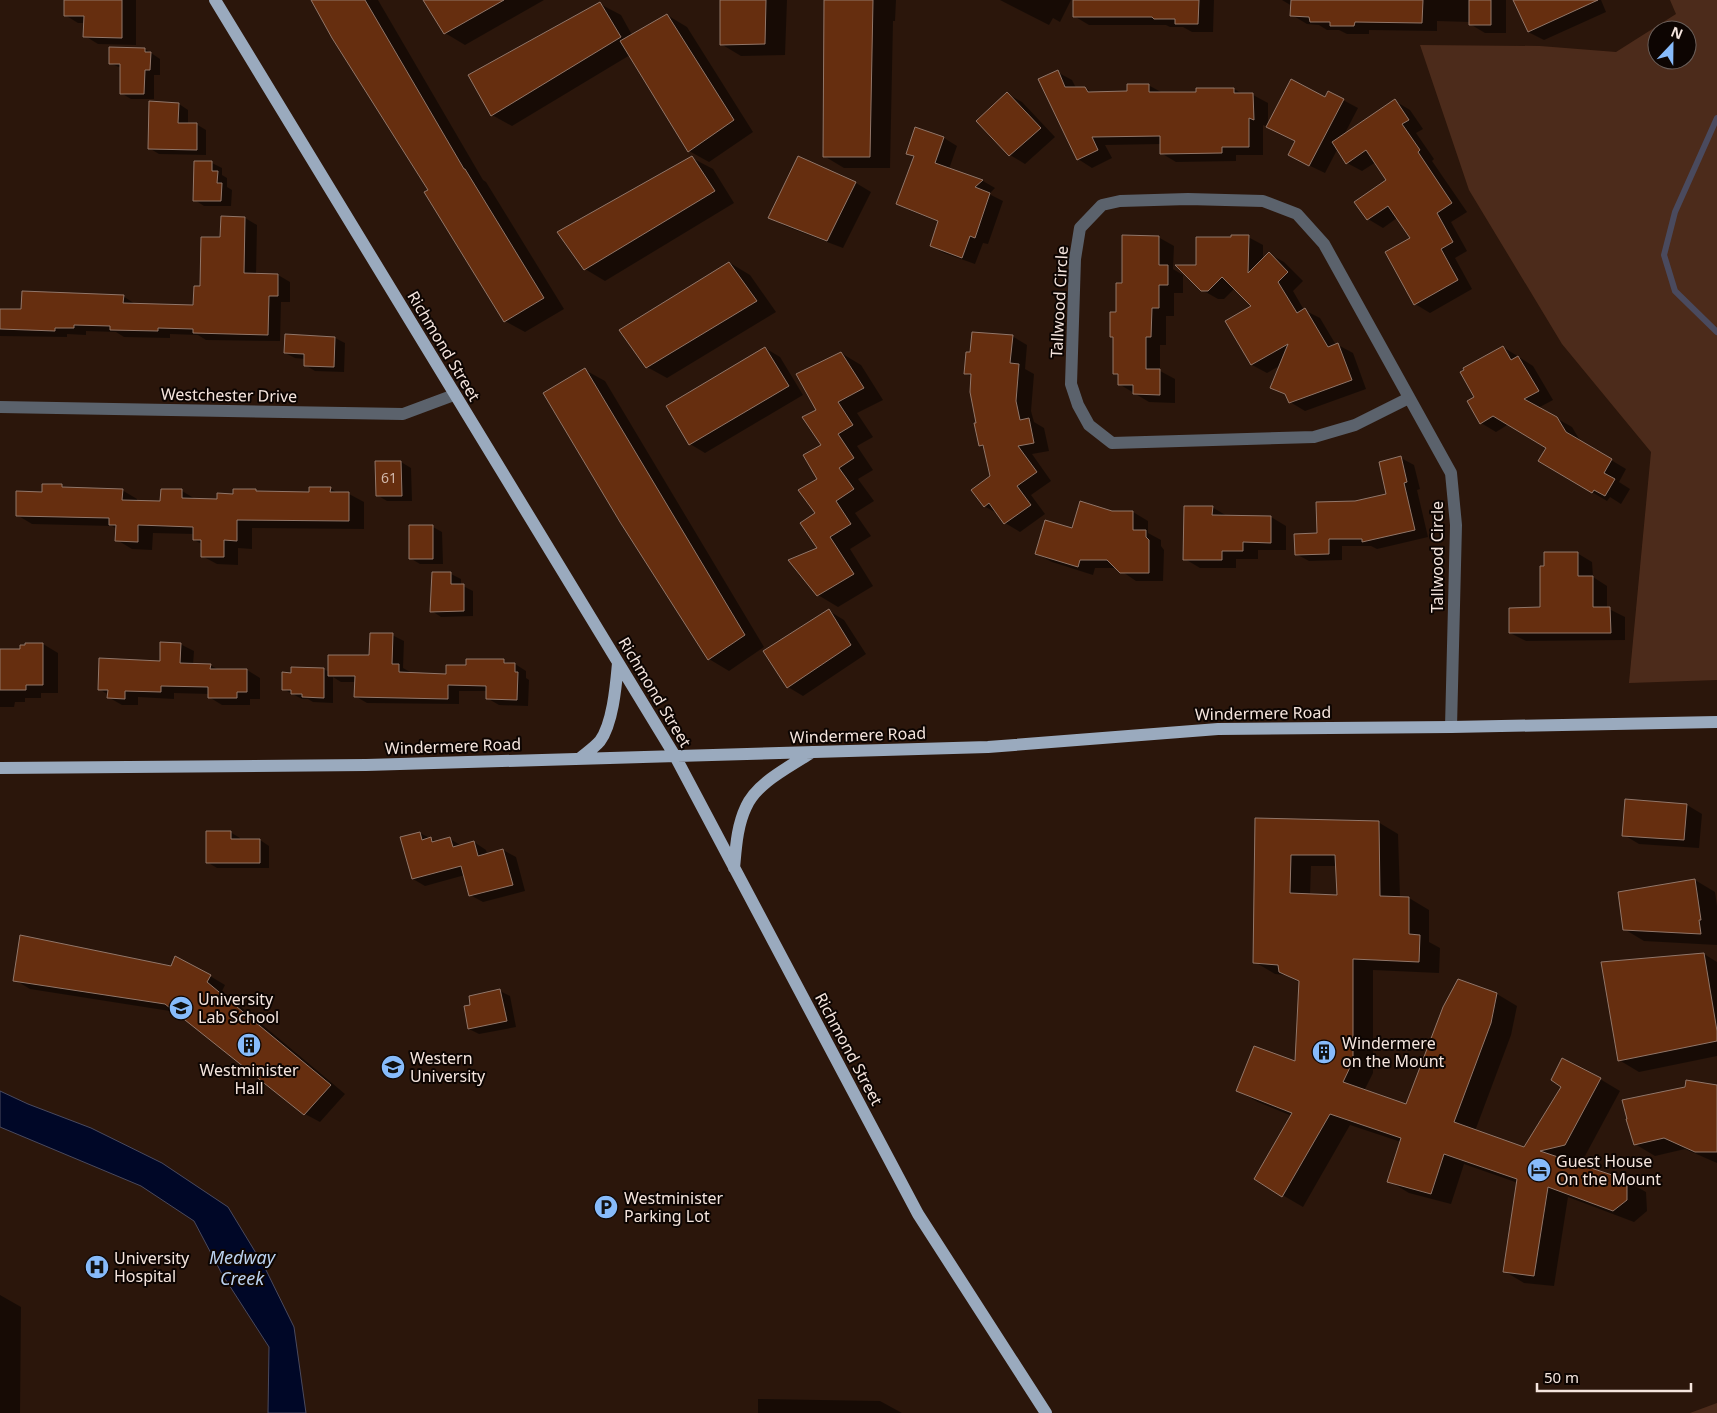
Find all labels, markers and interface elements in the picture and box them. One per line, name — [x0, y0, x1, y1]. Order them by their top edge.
north arrow — [1647, 20, 1697, 70]
text: N — [1668, 22, 1686, 43]
street label: Tallwood Circle — [1045, 245, 1073, 359]
street label: Richmond Street — [402, 287, 486, 405]
street label: Westchester Drive — [161, 383, 297, 407]
house number: 61 — [381, 468, 397, 487]
street label: Tallwood Circle — [1426, 501, 1448, 613]
street label: Richmond Street — [613, 633, 697, 751]
street label: Windermere Road — [1195, 701, 1331, 725]
street label: Windermere Road — [790, 722, 926, 748]
street label: Windermere Road — [385, 733, 521, 759]
place label: University Lab School — [198, 988, 279, 1028]
street label: Richmond Street — [810, 989, 888, 1109]
school or university icon: University Lab School — [168, 995, 194, 1021]
building icon: Westminister Hall — [236, 1032, 262, 1058]
place label: Windermere on the Mount — [1342, 1032, 1445, 1072]
building icon: Windermere on the Mount — [1311, 1039, 1337, 1065]
place label: Western University — [410, 1047, 486, 1087]
school or university icon: Western University — [380, 1054, 406, 1080]
place label: Westminister Hall — [199, 1059, 299, 1099]
place label: Guest House On the Mount — [1556, 1150, 1661, 1190]
hotel icon: Guest House On the Mount — [1526, 1157, 1552, 1183]
place label: Westminister Parking Lot — [624, 1187, 724, 1227]
parking icon: Westminister Parking Lot — [593, 1194, 619, 1220]
water label: Medway Creek — [209, 1245, 277, 1290]
place label: University Hospital — [114, 1247, 190, 1287]
hospital icon: University Hospital — [84, 1254, 110, 1280]
scale bar — [1537, 1360, 1691, 1392]
text: 50 m — [1544, 1367, 1579, 1387]

